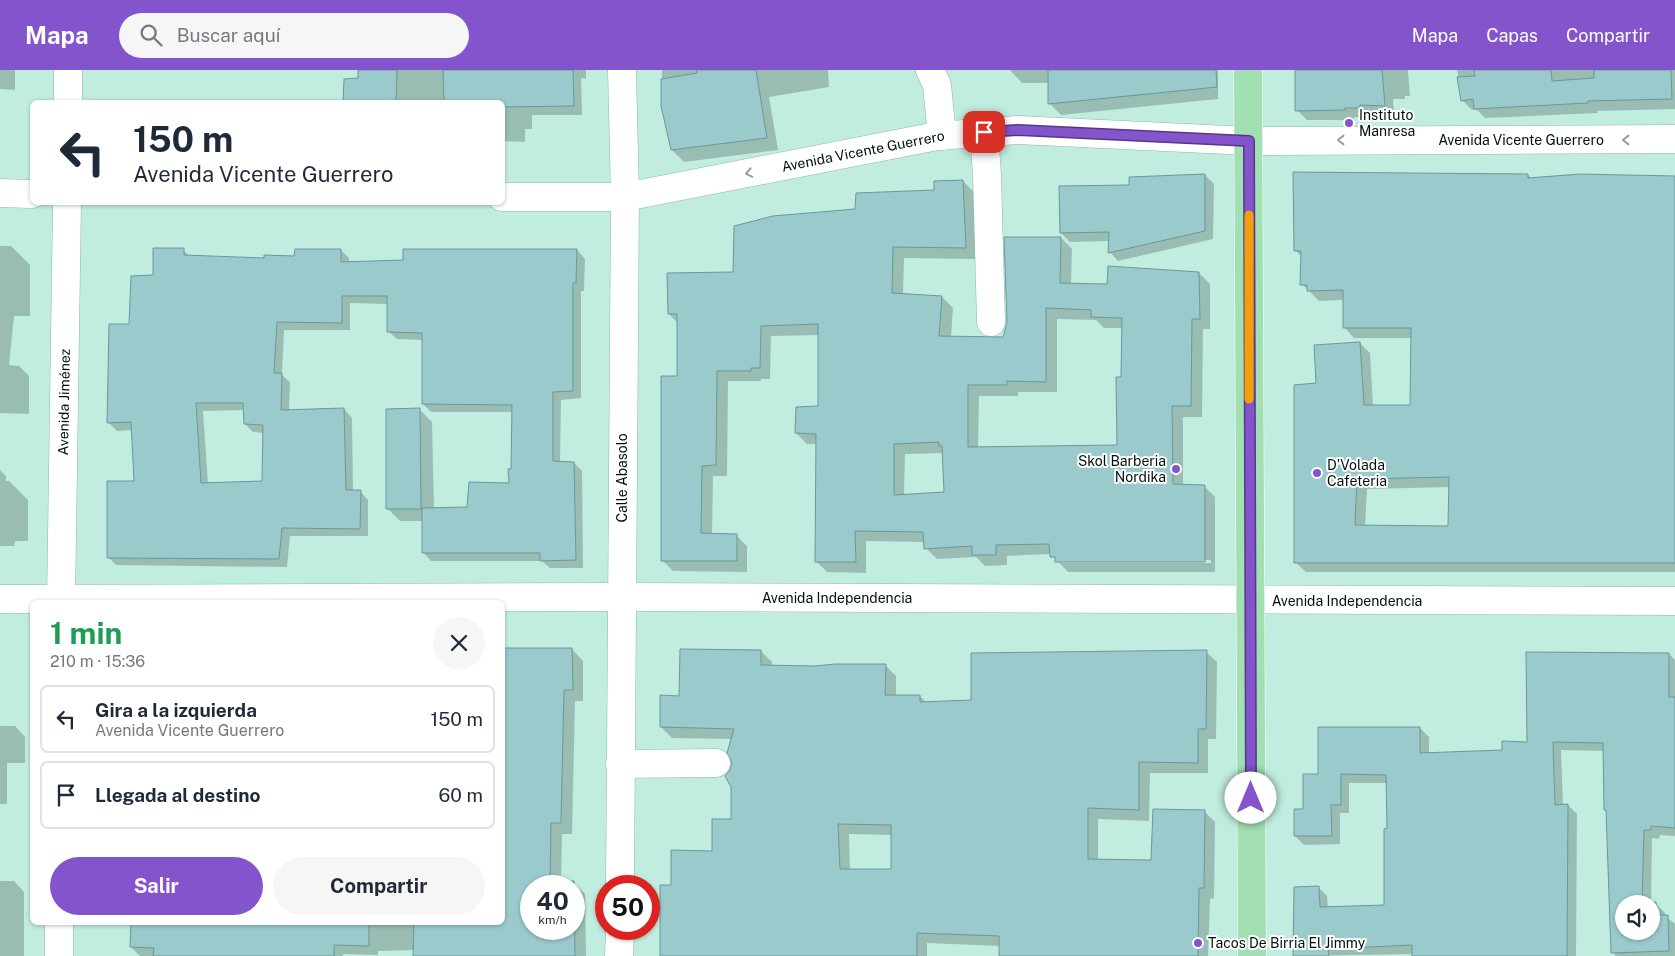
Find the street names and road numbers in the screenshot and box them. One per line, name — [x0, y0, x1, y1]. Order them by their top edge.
street label: Avenida Vicente Guerrero — [780, 127, 946, 175]
street label: Avenida Vicente Guerrero — [1438, 132, 1604, 148]
street label: Avenida Jiménez — [55, 348, 73, 455]
street label: Calle Abasolo — [614, 433, 630, 523]
street label: Avenida Independencia — [762, 590, 912, 606]
street label: Avenida Independencia — [1272, 593, 1422, 609]

